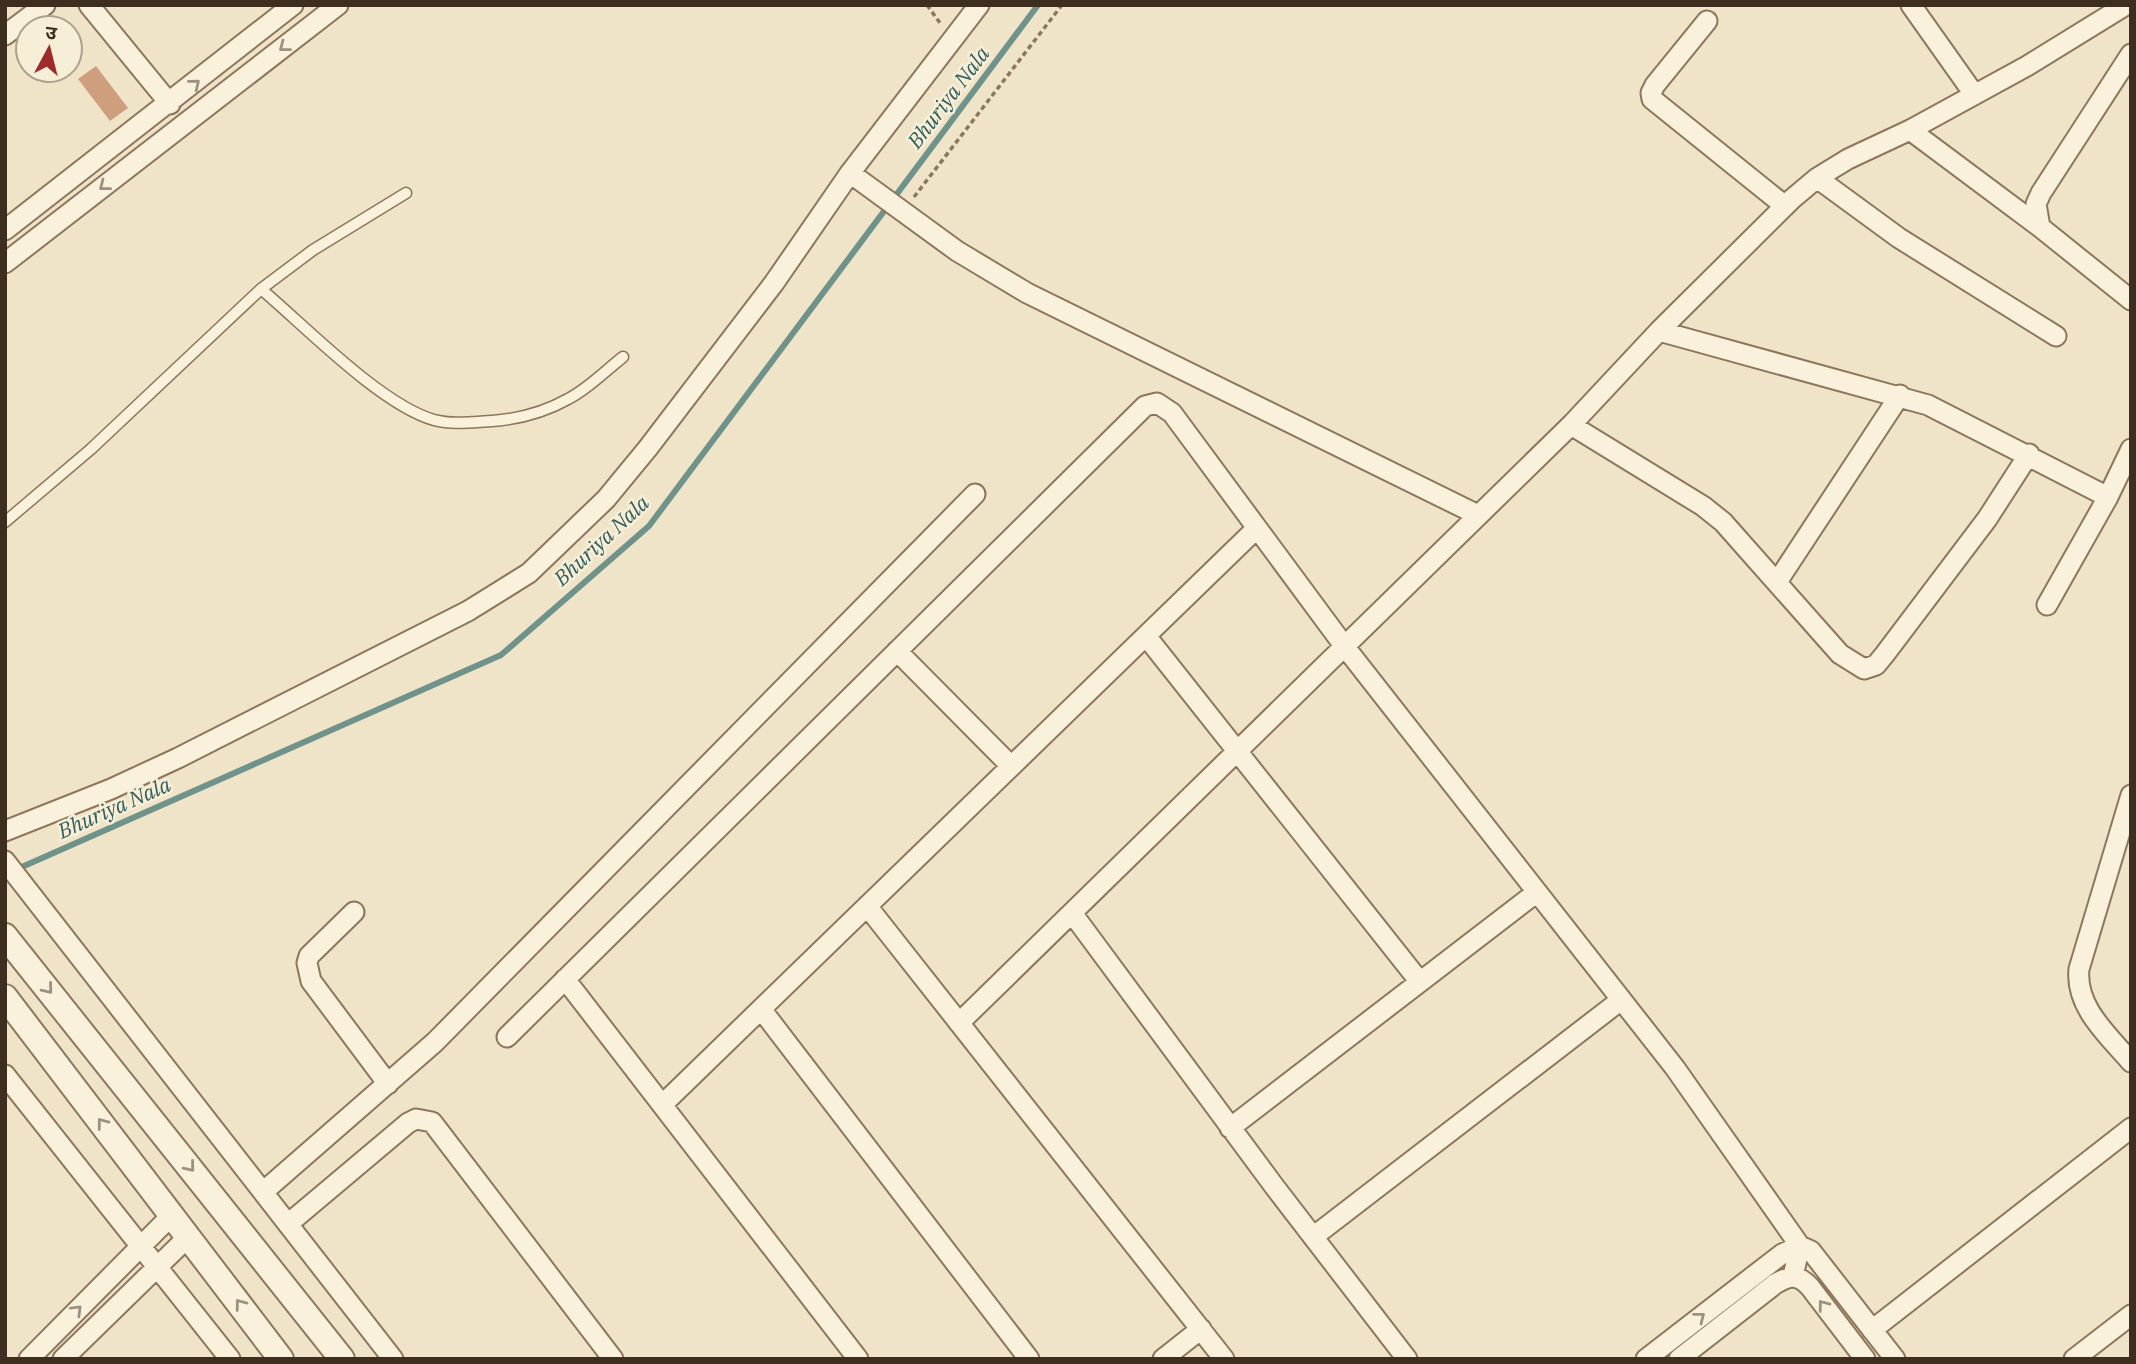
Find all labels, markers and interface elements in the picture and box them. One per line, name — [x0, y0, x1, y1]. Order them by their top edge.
north arrow — [14, 14, 84, 84]
text: उ — [44, 20, 59, 45]
one-way arrow — [279, 39, 291, 52]
water label: Bhuriya Nala — [900, 40, 996, 154]
one-way arrow — [187, 79, 200, 92]
one-way arrow — [99, 178, 112, 191]
water label: Bhuriya Nala — [547, 488, 655, 592]
water label: Bhuriya Nala — [52, 769, 175, 845]
one-way arrow — [39, 981, 52, 994]
one-way arrow — [97, 1119, 110, 1131]
one-way arrow — [181, 1159, 194, 1171]
one-way arrow — [235, 1300, 248, 1312]
one-way arrow — [1819, 1300, 1832, 1312]
one-way arrow — [69, 1305, 82, 1318]
one-way arrow — [1693, 1313, 1705, 1326]

